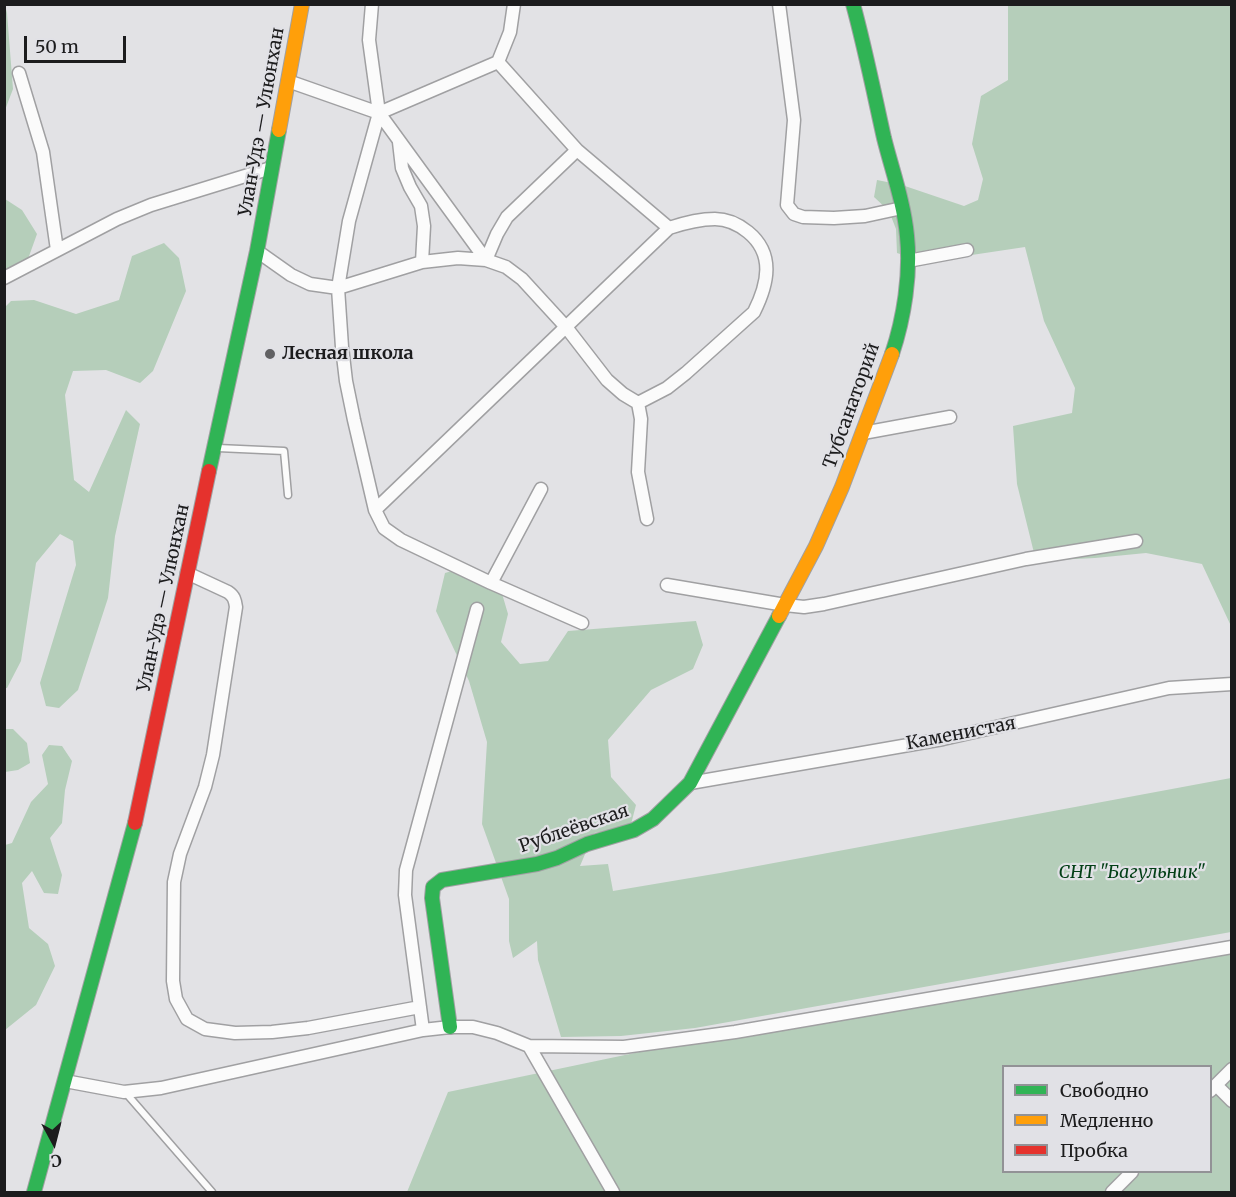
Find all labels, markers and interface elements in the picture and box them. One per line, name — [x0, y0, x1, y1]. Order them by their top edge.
scale bar — [27, 24, 129, 62]
street label: Улан-Удэ — Улюнхан — [235, 26, 289, 218]
text: 50 m — [35, 35, 79, 58]
street label: Тубсанаторий — [819, 340, 885, 472]
place label: Лесная школа — [282, 343, 414, 365]
marker: Лесная школа — [263, 347, 277, 361]
street label: Улан-Удэ — Улюнхан — [134, 502, 194, 694]
street label: Каменистая — [904, 713, 1018, 755]
street label: Рублеёвская — [516, 800, 632, 858]
park label: СНТ "Багульник" — [1058, 862, 1206, 884]
legend — [1002, 1065, 1212, 1173]
text: Свободно — [1060, 1079, 1148, 1102]
text: Медленно — [1060, 1109, 1153, 1132]
north arrow — [24, 1113, 84, 1173]
text: Пробка — [1060, 1139, 1128, 1162]
text: С — [50, 1150, 63, 1171]

